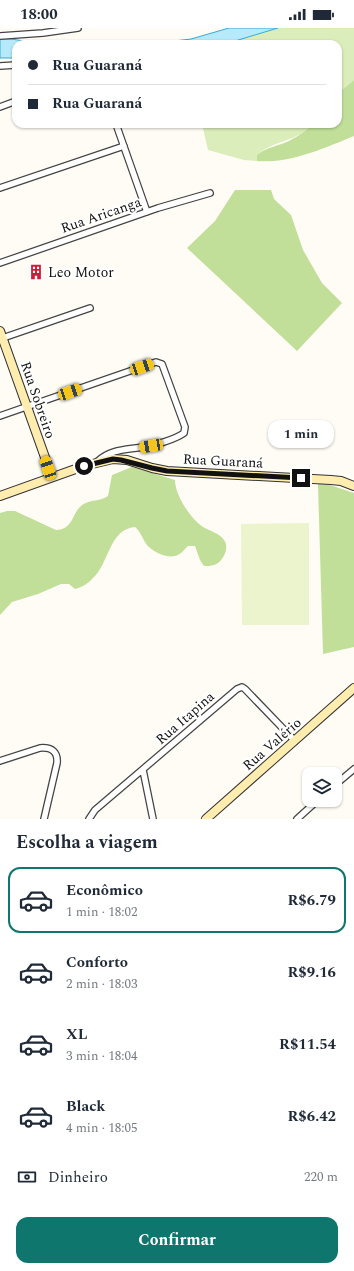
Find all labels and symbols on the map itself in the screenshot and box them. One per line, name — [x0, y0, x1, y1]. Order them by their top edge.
street label: Rua Aricanga — [58, 191, 144, 239]
place label: Leo Motor — [48, 262, 114, 283]
building icon: Leo Motor — [27, 263, 45, 281]
car — [129, 357, 155, 377]
street label: Rua Sobreiro — [15, 359, 61, 441]
car — [57, 382, 83, 402]
callout: 1 min — [268, 420, 334, 448]
car — [138, 438, 164, 454]
street label: Rua Guaraná — [182, 448, 264, 474]
car — [38, 455, 58, 481]
route start — [75, 457, 93, 475]
route end — [292, 469, 310, 487]
street label: Rua Itapina — [151, 686, 219, 750]
street label: Rua Valério — [238, 712, 306, 776]

